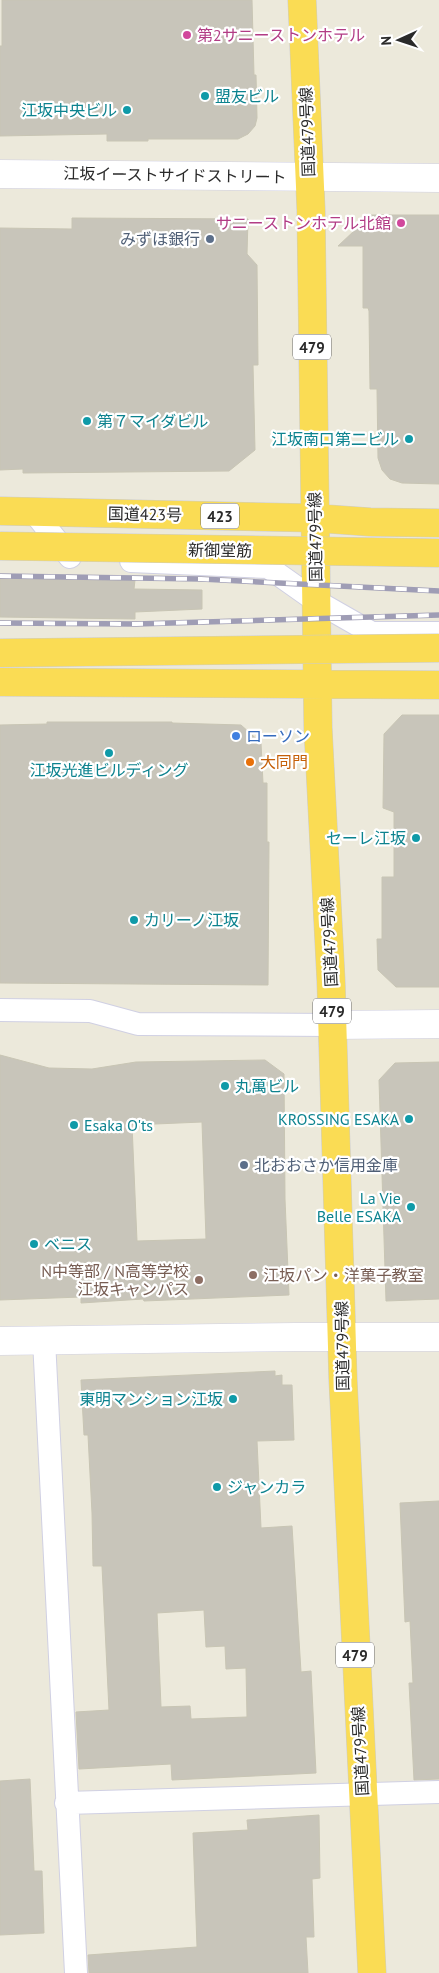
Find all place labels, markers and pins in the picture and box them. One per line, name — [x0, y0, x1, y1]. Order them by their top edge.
place label: 第2サニーストンホテル — [197, 25, 365, 45]
marker: 第2サニーストンホテル — [181, 29, 193, 41]
place label: 盟友ビル — [215, 86, 279, 106]
marker: 盟友ビル — [199, 90, 211, 102]
place label: 江坂中央ビル — [21, 100, 117, 120]
marker: 江坂中央ビル — [121, 104, 133, 116]
place label: サニーストンホテル北館 — [216, 213, 391, 233]
marker: サニーストンホテル北館 — [395, 217, 407, 229]
place label: みずほ銀行 — [120, 229, 200, 249]
marker: みずほ銀行 — [204, 233, 216, 245]
place label: 第７マイダビル — [97, 411, 208, 431]
marker: 第７マイダビル — [81, 415, 93, 427]
place label: 江坂南口第二ビル — [271, 429, 399, 449]
marker: 江坂南口第二ビル — [403, 433, 415, 445]
place label: ローソン — [246, 726, 310, 746]
marker: ローソン — [230, 730, 242, 742]
marker: 江坂光進ビルディング — [103, 747, 115, 759]
place label: 大同門 — [260, 752, 308, 772]
marker: 大同門 — [244, 756, 256, 768]
place label: 江坂光進ビルディング — [30, 760, 188, 780]
place label: セーレ江坂 — [326, 828, 406, 848]
marker: セーレ江坂 — [410, 832, 422, 844]
place label: カリーノ江坂 — [144, 910, 239, 930]
marker: カリーノ江坂 — [128, 914, 140, 926]
place label: 丸萬ビル — [235, 1076, 299, 1096]
marker: 丸萬ビル — [219, 1080, 231, 1092]
place label: KROSSING ESAKA — [278, 1109, 400, 1129]
marker: KROSSING ESAKA — [403, 1113, 415, 1125]
place label: Esaka O'ts — [84, 1115, 153, 1135]
marker: Esaka O'ts — [68, 1119, 80, 1131]
place label: 北おおさか信用金庫 — [254, 1155, 398, 1175]
marker: 北おおさか信用金庫 — [238, 1159, 250, 1171]
place label: La Vie Belle ESAKA — [317, 1188, 402, 1226]
marker: La Vie Belle ESAKA — [405, 1201, 417, 1213]
place label: ベニス — [44, 1234, 92, 1254]
marker: ベニス — [28, 1238, 40, 1250]
place label: N中等部 / N高等学校 江坂キャンパス — [41, 1261, 189, 1299]
place label: 江坂パン・洋菓子教室 — [263, 1265, 424, 1285]
marker: 江坂パン・洋菓子教室 — [247, 1269, 259, 1281]
marker: N中等部 / N高等学校 江坂キャンパス — [193, 1274, 205, 1286]
place label: 東明マンション江坂 — [79, 1389, 223, 1409]
marker: 東明マンション江坂 — [227, 1393, 239, 1405]
place label: ジャンカラ — [227, 1477, 306, 1497]
marker: ジャンカラ — [211, 1481, 223, 1493]

